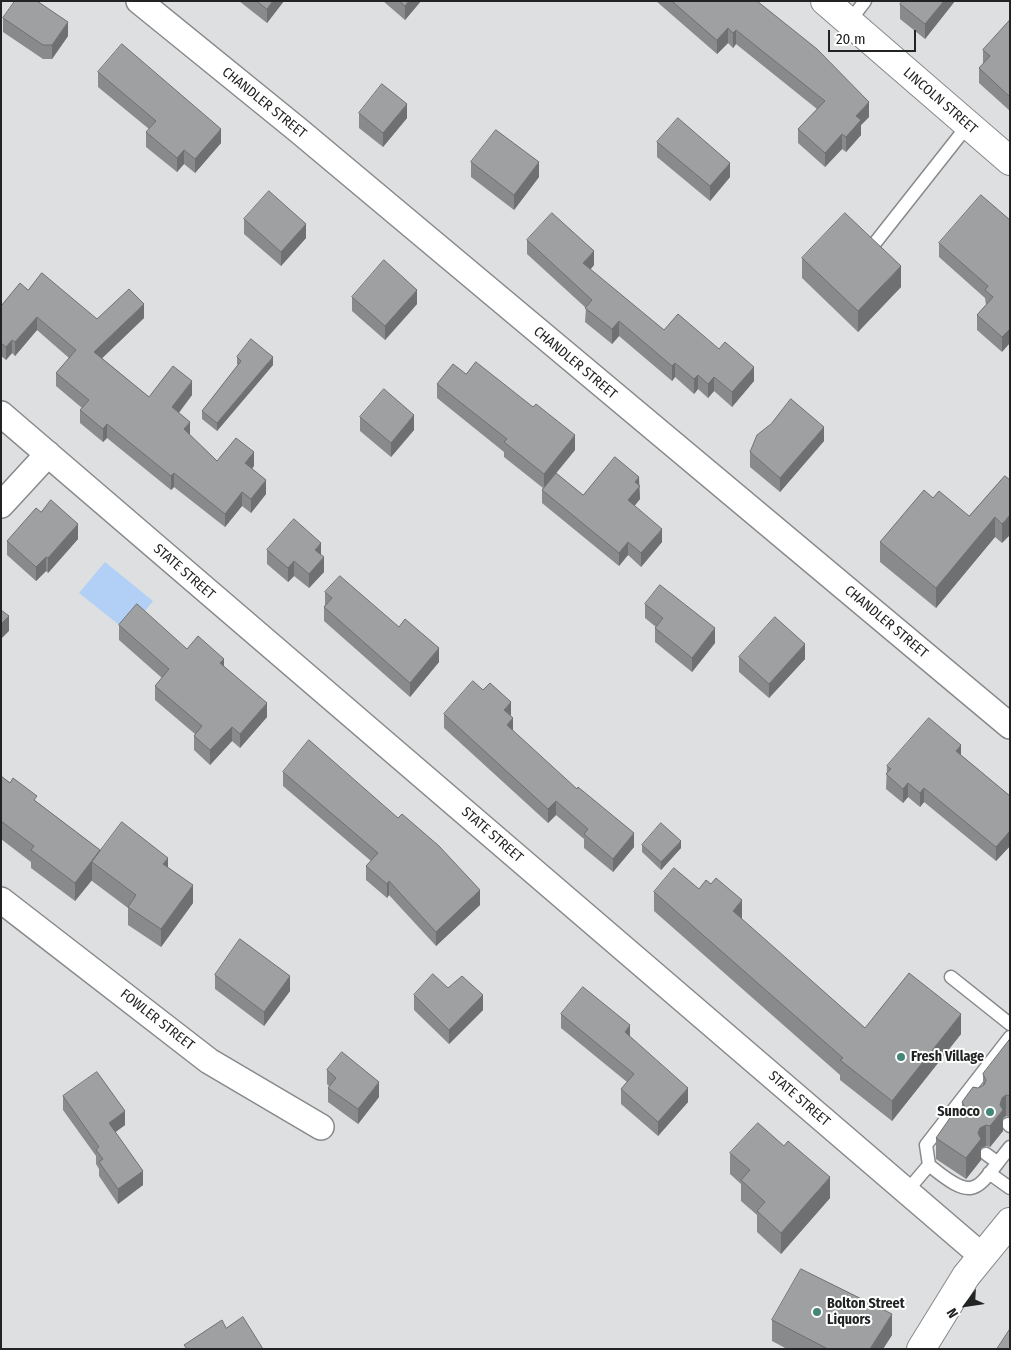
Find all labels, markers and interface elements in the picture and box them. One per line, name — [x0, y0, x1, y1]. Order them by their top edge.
scale bar — [831, 20, 918, 52]
text: 20 m — [836, 30, 866, 48]
street label: CHANDLER STREET — [218, 64, 310, 142]
street label: LINCOLN STREET — [900, 64, 980, 138]
street label: CHANDLER STREET — [530, 323, 620, 403]
street label: STATE STREET — [150, 541, 218, 603]
street label: CHANDLER STREET — [841, 582, 931, 662]
street label: STATE STREET — [458, 804, 526, 866]
street label: FOWLER STREET — [117, 986, 197, 1054]
place label: Fresh Village — [911, 1049, 984, 1065]
marker: Fresh Village — [895, 1051, 907, 1063]
street label: STATE STREET — [765, 1068, 833, 1130]
place label: Sunoco — [937, 1104, 980, 1120]
marker: Sunoco — [984, 1106, 996, 1118]
north arrow — [941, 1280, 991, 1330]
place label: Bolton Street Liquors — [827, 1296, 905, 1328]
text: N — [943, 1305, 962, 1321]
marker: Bolton Street Liquors — [811, 1306, 823, 1318]

